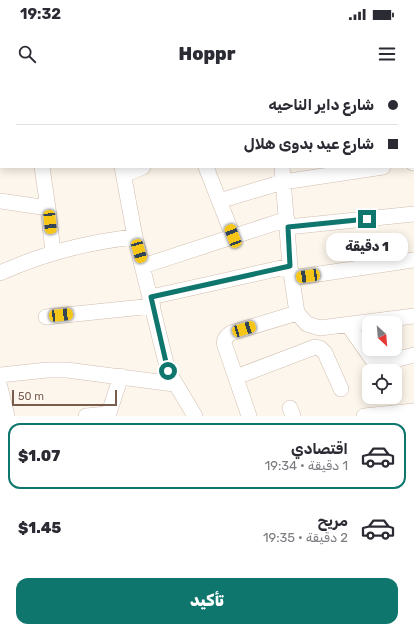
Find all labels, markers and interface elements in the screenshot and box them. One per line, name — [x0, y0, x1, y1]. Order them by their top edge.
text: 19:32 — [20, 5, 61, 23]
icon: search — [16, 43, 38, 65]
text: Hoppr — [179, 43, 235, 65]
icon: menu — [376, 43, 398, 65]
text: شارع داير الناحيه — [269, 96, 374, 114]
text: شارع عيد بدوى هلال — [244, 135, 374, 153]
car — [43, 209, 57, 235]
route end — [358, 210, 376, 228]
car — [223, 223, 243, 249]
callout: 1 دقيقة — [326, 233, 408, 261]
car — [130, 238, 148, 264]
text: 1 دقيقة — [345, 239, 389, 254]
car — [295, 268, 321, 284]
car — [48, 308, 74, 322]
north arrow — [362, 316, 402, 356]
map controls — [362, 316, 402, 404]
car — [231, 320, 257, 338]
route start — [159, 362, 177, 380]
button: locate — [362, 364, 402, 404]
scale bar — [12, 388, 117, 407]
text: 50 m — [18, 390, 44, 403]
icon: car — [360, 438, 396, 474]
text: اقتصادي — [291, 440, 348, 458]
text: $1.07 — [18, 447, 60, 465]
text: 1 دقيقة · 19:34 — [265, 458, 348, 473]
icon: car — [360, 510, 396, 546]
text: مريح — [317, 512, 348, 530]
text: $1.45 — [18, 519, 61, 537]
text: 2 دقيقة · 19:35 — [263, 530, 348, 545]
button: تأكيد — [16, 578, 398, 624]

